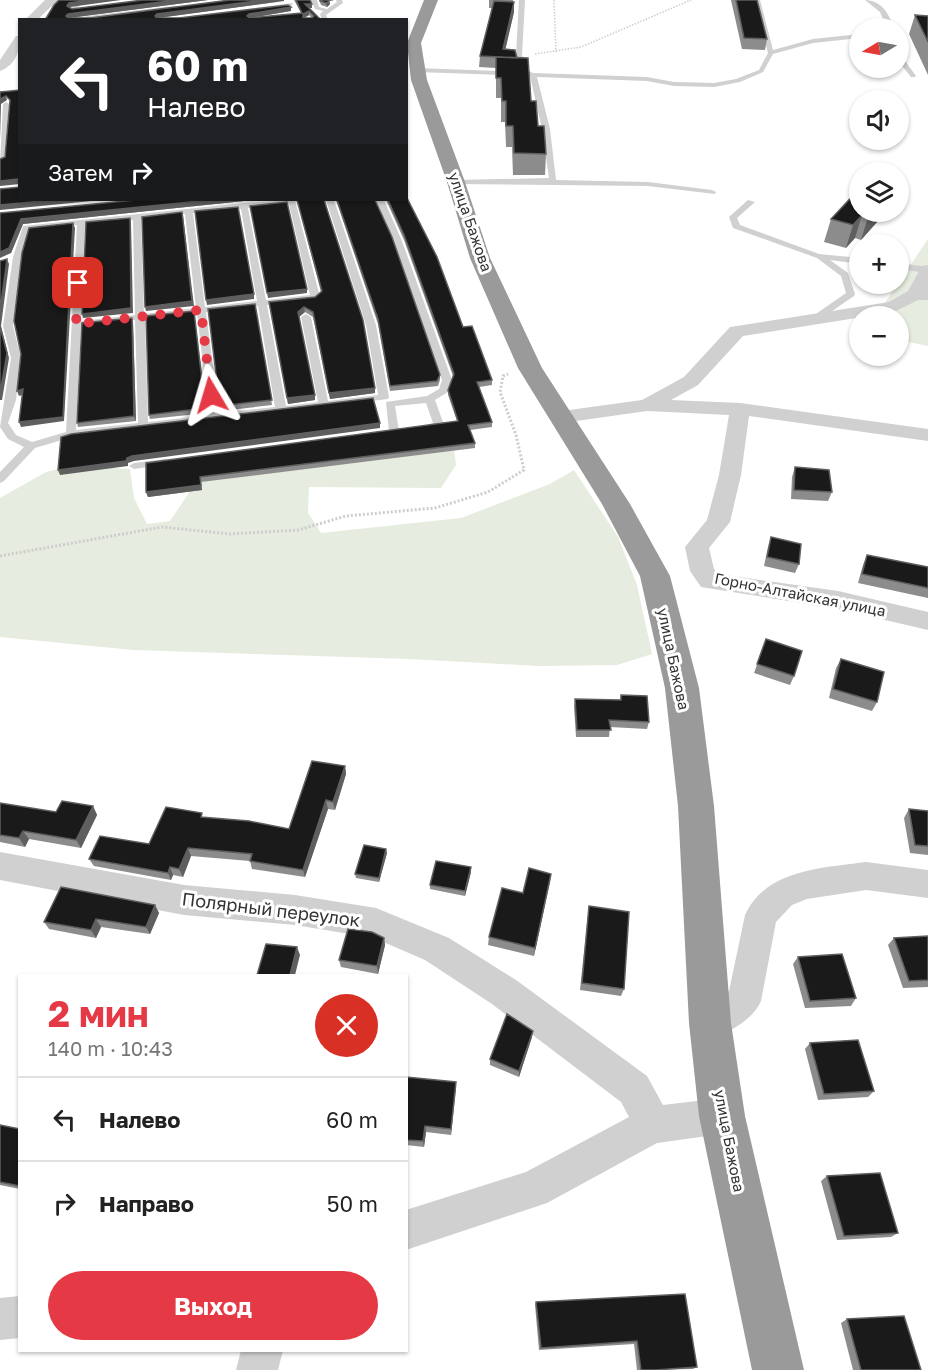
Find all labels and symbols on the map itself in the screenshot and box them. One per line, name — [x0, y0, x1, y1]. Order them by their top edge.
north arrow — [849, 18, 909, 78]
street label: улица Бажова — [446, 170, 496, 274]
pin — [52, 257, 103, 308]
position arrow — [179, 363, 243, 427]
street label: Горно-Алтайская улица — [713, 569, 887, 619]
street label: улица Бажова — [654, 606, 694, 711]
street label: Полярный переулок — [181, 887, 361, 931]
street label: улица Бажова — [711, 1088, 749, 1193]

